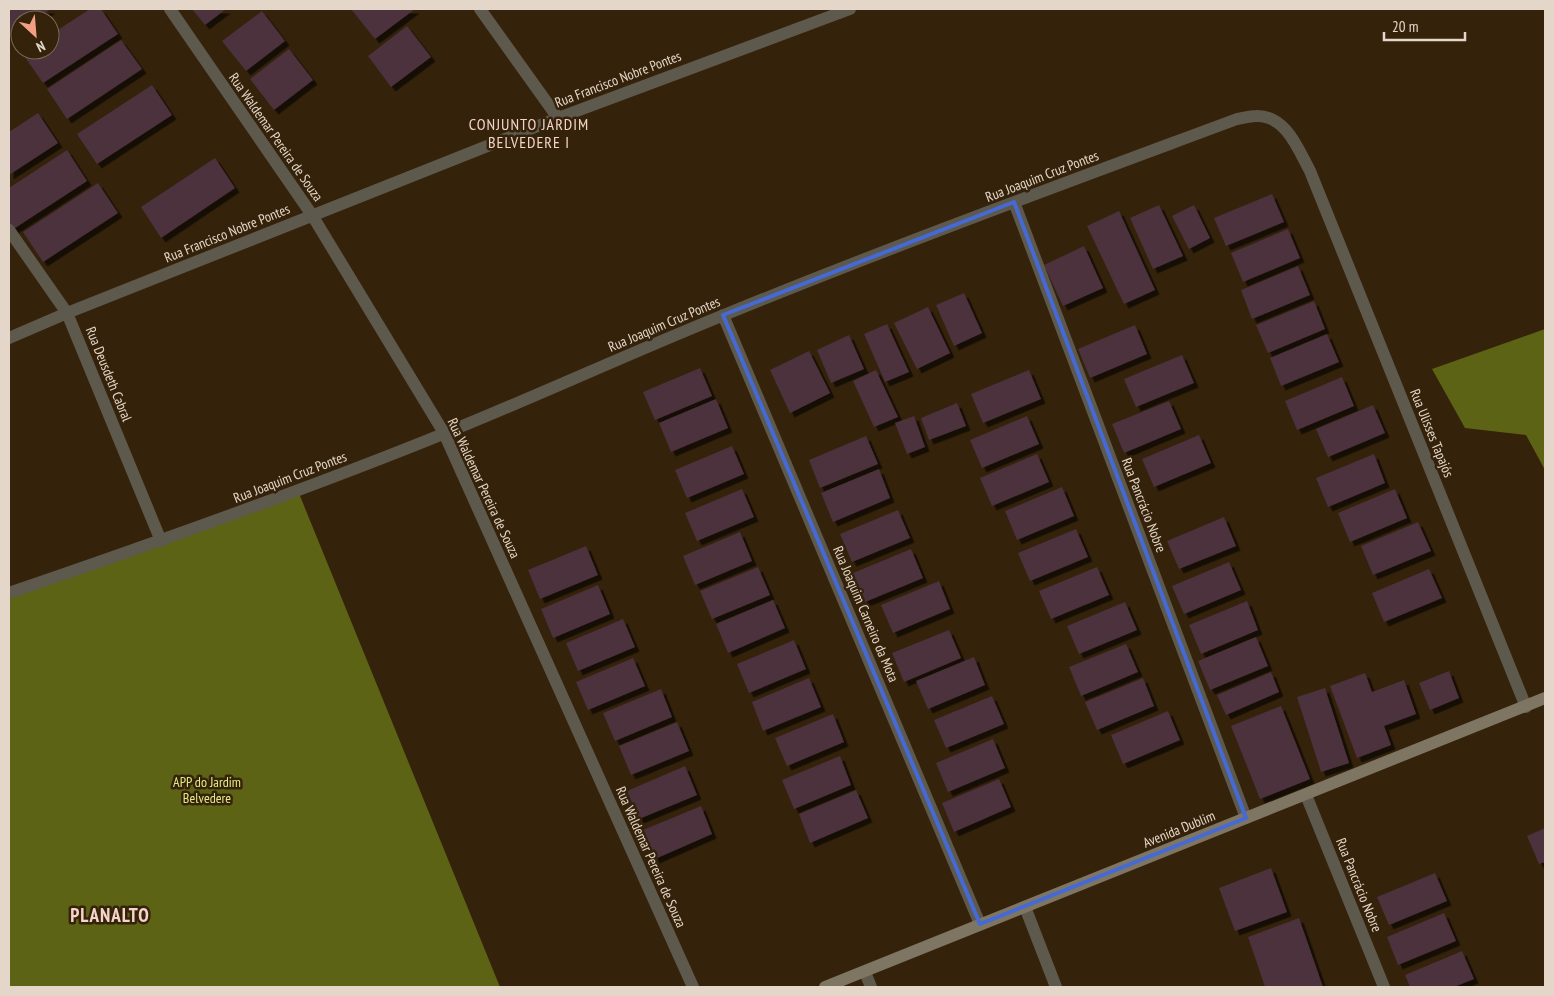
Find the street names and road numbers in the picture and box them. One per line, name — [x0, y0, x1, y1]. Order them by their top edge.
street label: Rua Francisco Nobre Pontes — [552, 47, 684, 111]
street label: Rua Waldemar Pereira de Souza — [225, 69, 327, 205]
street label: Rua Joaquim Cruz Pontes — [983, 146, 1101, 206]
street label: Rua Francisco Nobre Pontes — [162, 199, 293, 266]
street label: Rua Joaquim Cruz Pontes — [605, 292, 723, 356]
street label: Rua Deusdeth Cabral — [82, 324, 136, 425]
street label: Rua Ulisses Tapajós — [1406, 386, 1458, 480]
street label: Rua Waldemar Pereira de Souza — [444, 415, 524, 561]
street label: Rua Joaquim Cruz Pontes — [231, 447, 349, 507]
street label: Rua Pancrácio Nobre — [1118, 455, 1170, 555]
street label: Rua Joaquim Carneiro da Mota — [829, 543, 903, 685]
street label: Rua Waldemar Pereira de Souza — [612, 784, 690, 930]
street label: Avenida Dublim — [1140, 806, 1218, 852]
street label: Rua Pancrácio Nobre — [1332, 835, 1386, 935]

